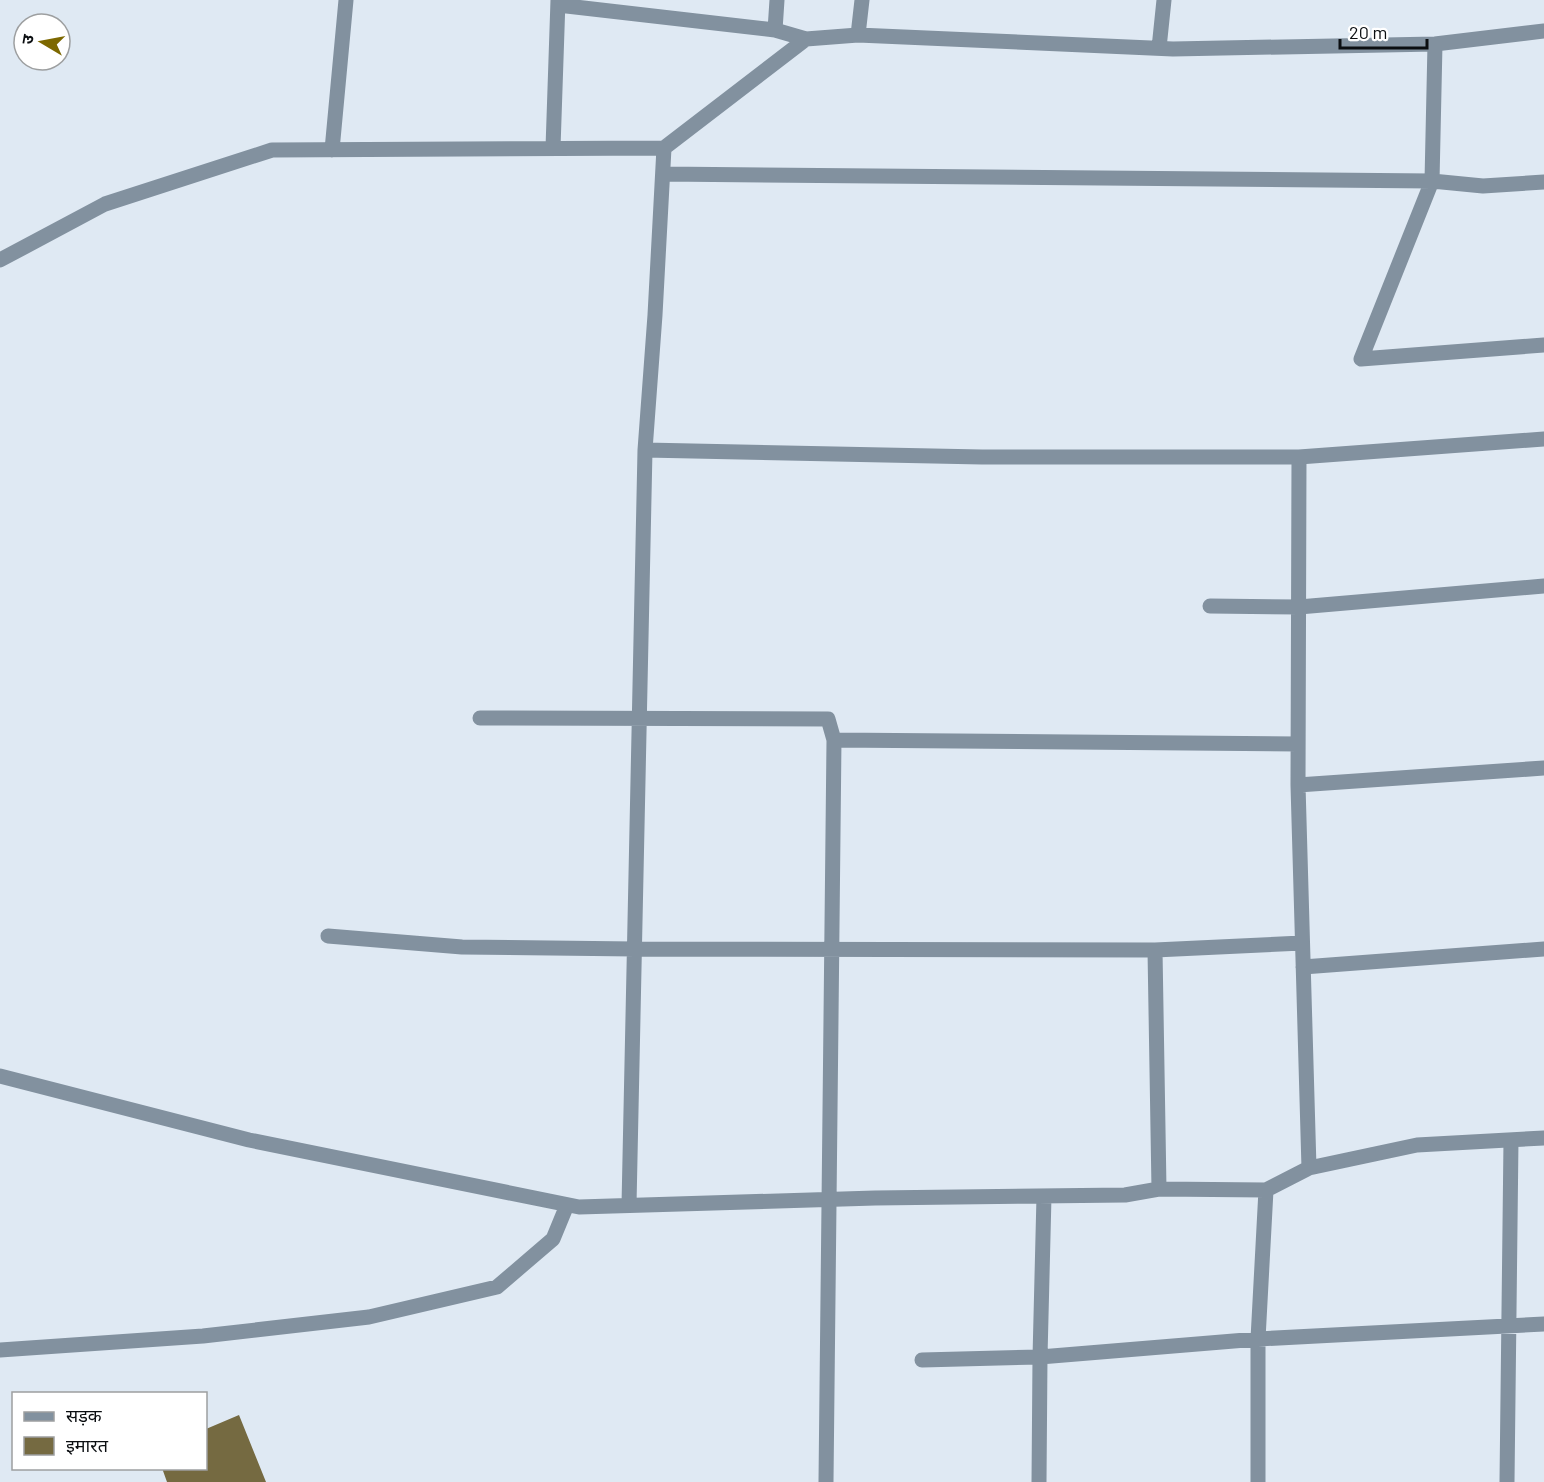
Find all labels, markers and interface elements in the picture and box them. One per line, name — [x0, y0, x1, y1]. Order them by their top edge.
north arrow — [12, 12, 72, 72]
scale bar — [1340, 12, 1427, 50]
text: 20 m — [1349, 21, 1387, 43]
text: उ — [17, 32, 37, 46]
legend — [12, 1392, 207, 1470]
text: सड़क — [66, 1404, 103, 1426]
text: इमारत — [66, 1434, 109, 1456]

